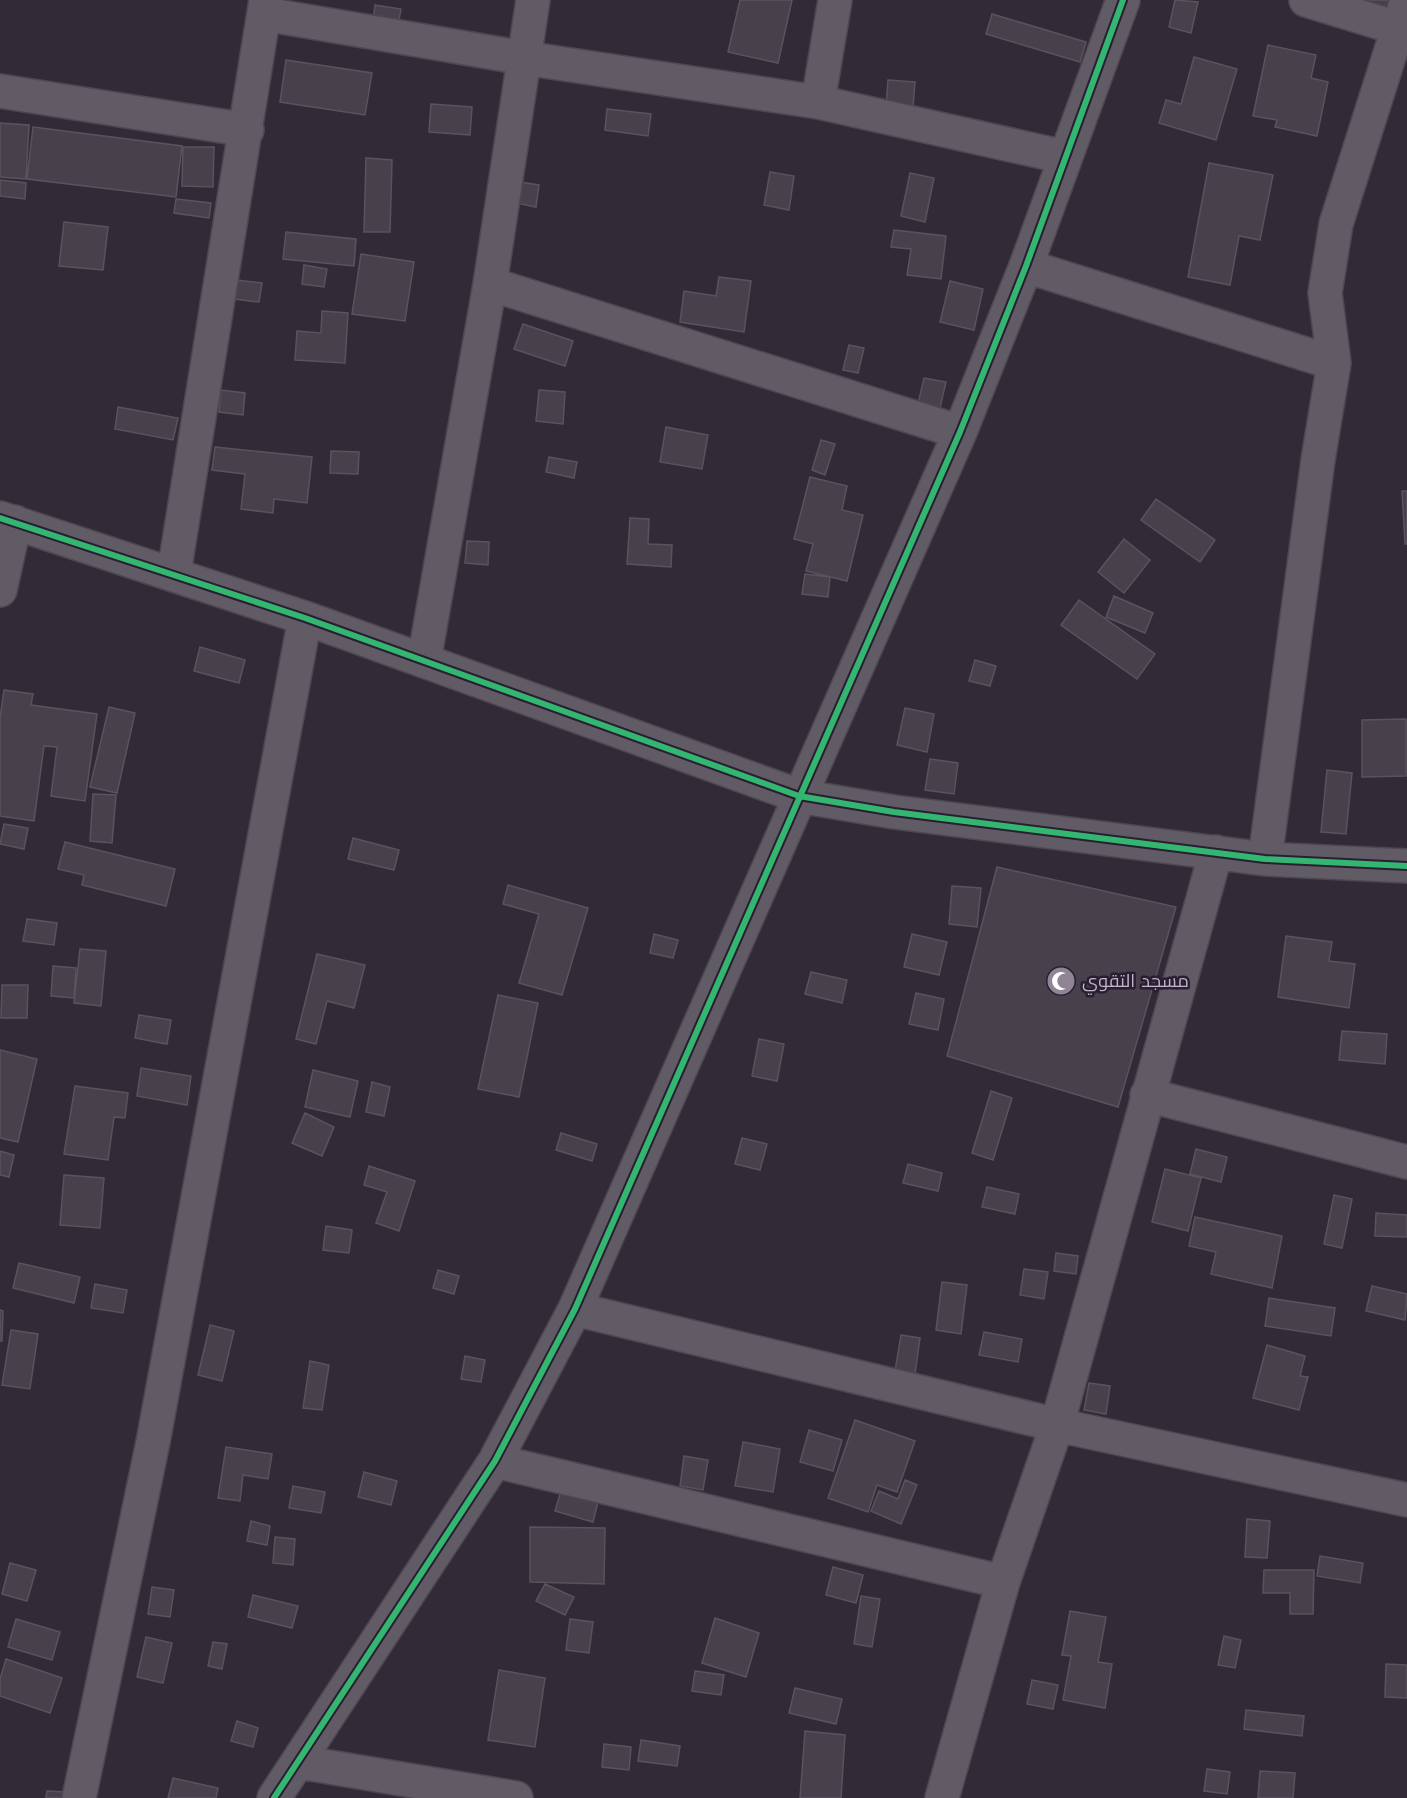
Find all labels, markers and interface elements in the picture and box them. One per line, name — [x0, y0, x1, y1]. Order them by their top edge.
mosque icon: مسجد التقوي — [1045, 965, 1077, 997]
place label: مسجد التقوي — [1082, 970, 1189, 995]

